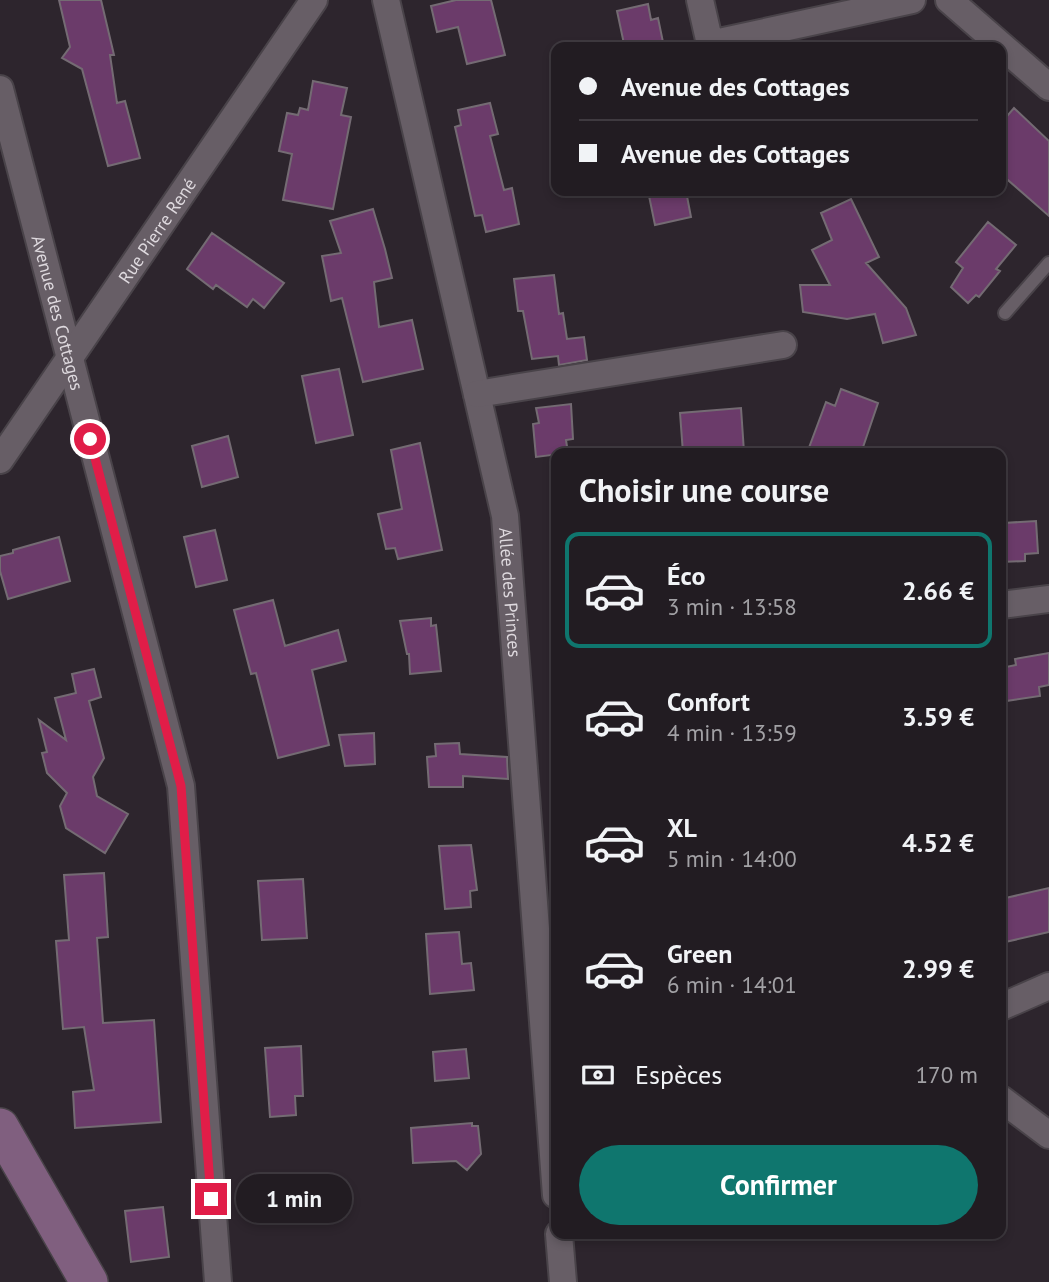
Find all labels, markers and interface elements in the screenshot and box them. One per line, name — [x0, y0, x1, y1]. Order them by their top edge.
text: Avenue des Cottages — [621, 70, 850, 103]
text: Avenue des Cottages — [621, 137, 850, 170]
street label: Rue Pierre René — [113, 173, 201, 287]
street label: Avenue des Cottages — [27, 233, 89, 393]
route start — [74, 423, 106, 455]
text: Choisir une course — [579, 469, 829, 511]
street label: Allée des Princes — [494, 527, 527, 658]
icon: car — [583, 559, 646, 622]
text: Éco — [667, 559, 705, 592]
text: 2.66 € — [902, 574, 974, 607]
text: 3 min · 13:58 — [667, 592, 797, 621]
icon: car — [583, 685, 646, 748]
text: Confort — [667, 685, 750, 718]
text: 3.59 € — [902, 700, 974, 733]
text: 4 min · 13:59 — [667, 718, 797, 747]
icon: car — [583, 811, 646, 874]
text: XL — [667, 811, 697, 844]
text: 4.52 € — [902, 826, 974, 859]
text: 5 min · 14:00 — [667, 844, 797, 873]
icon: car — [583, 937, 646, 1000]
text: Green — [667, 937, 732, 970]
text: 2.99 € — [902, 952, 974, 985]
text: 6 min · 14:01 — [667, 970, 797, 999]
icon: cash — [579, 1056, 617, 1094]
text: Espèces — [635, 1058, 722, 1091]
text: 170 m — [916, 1060, 978, 1089]
button: Confirmer — [579, 1145, 978, 1225]
callout: 1 min — [235, 1174, 351, 1224]
route end — [195, 1183, 227, 1215]
text: 1 min — [266, 1184, 322, 1213]

